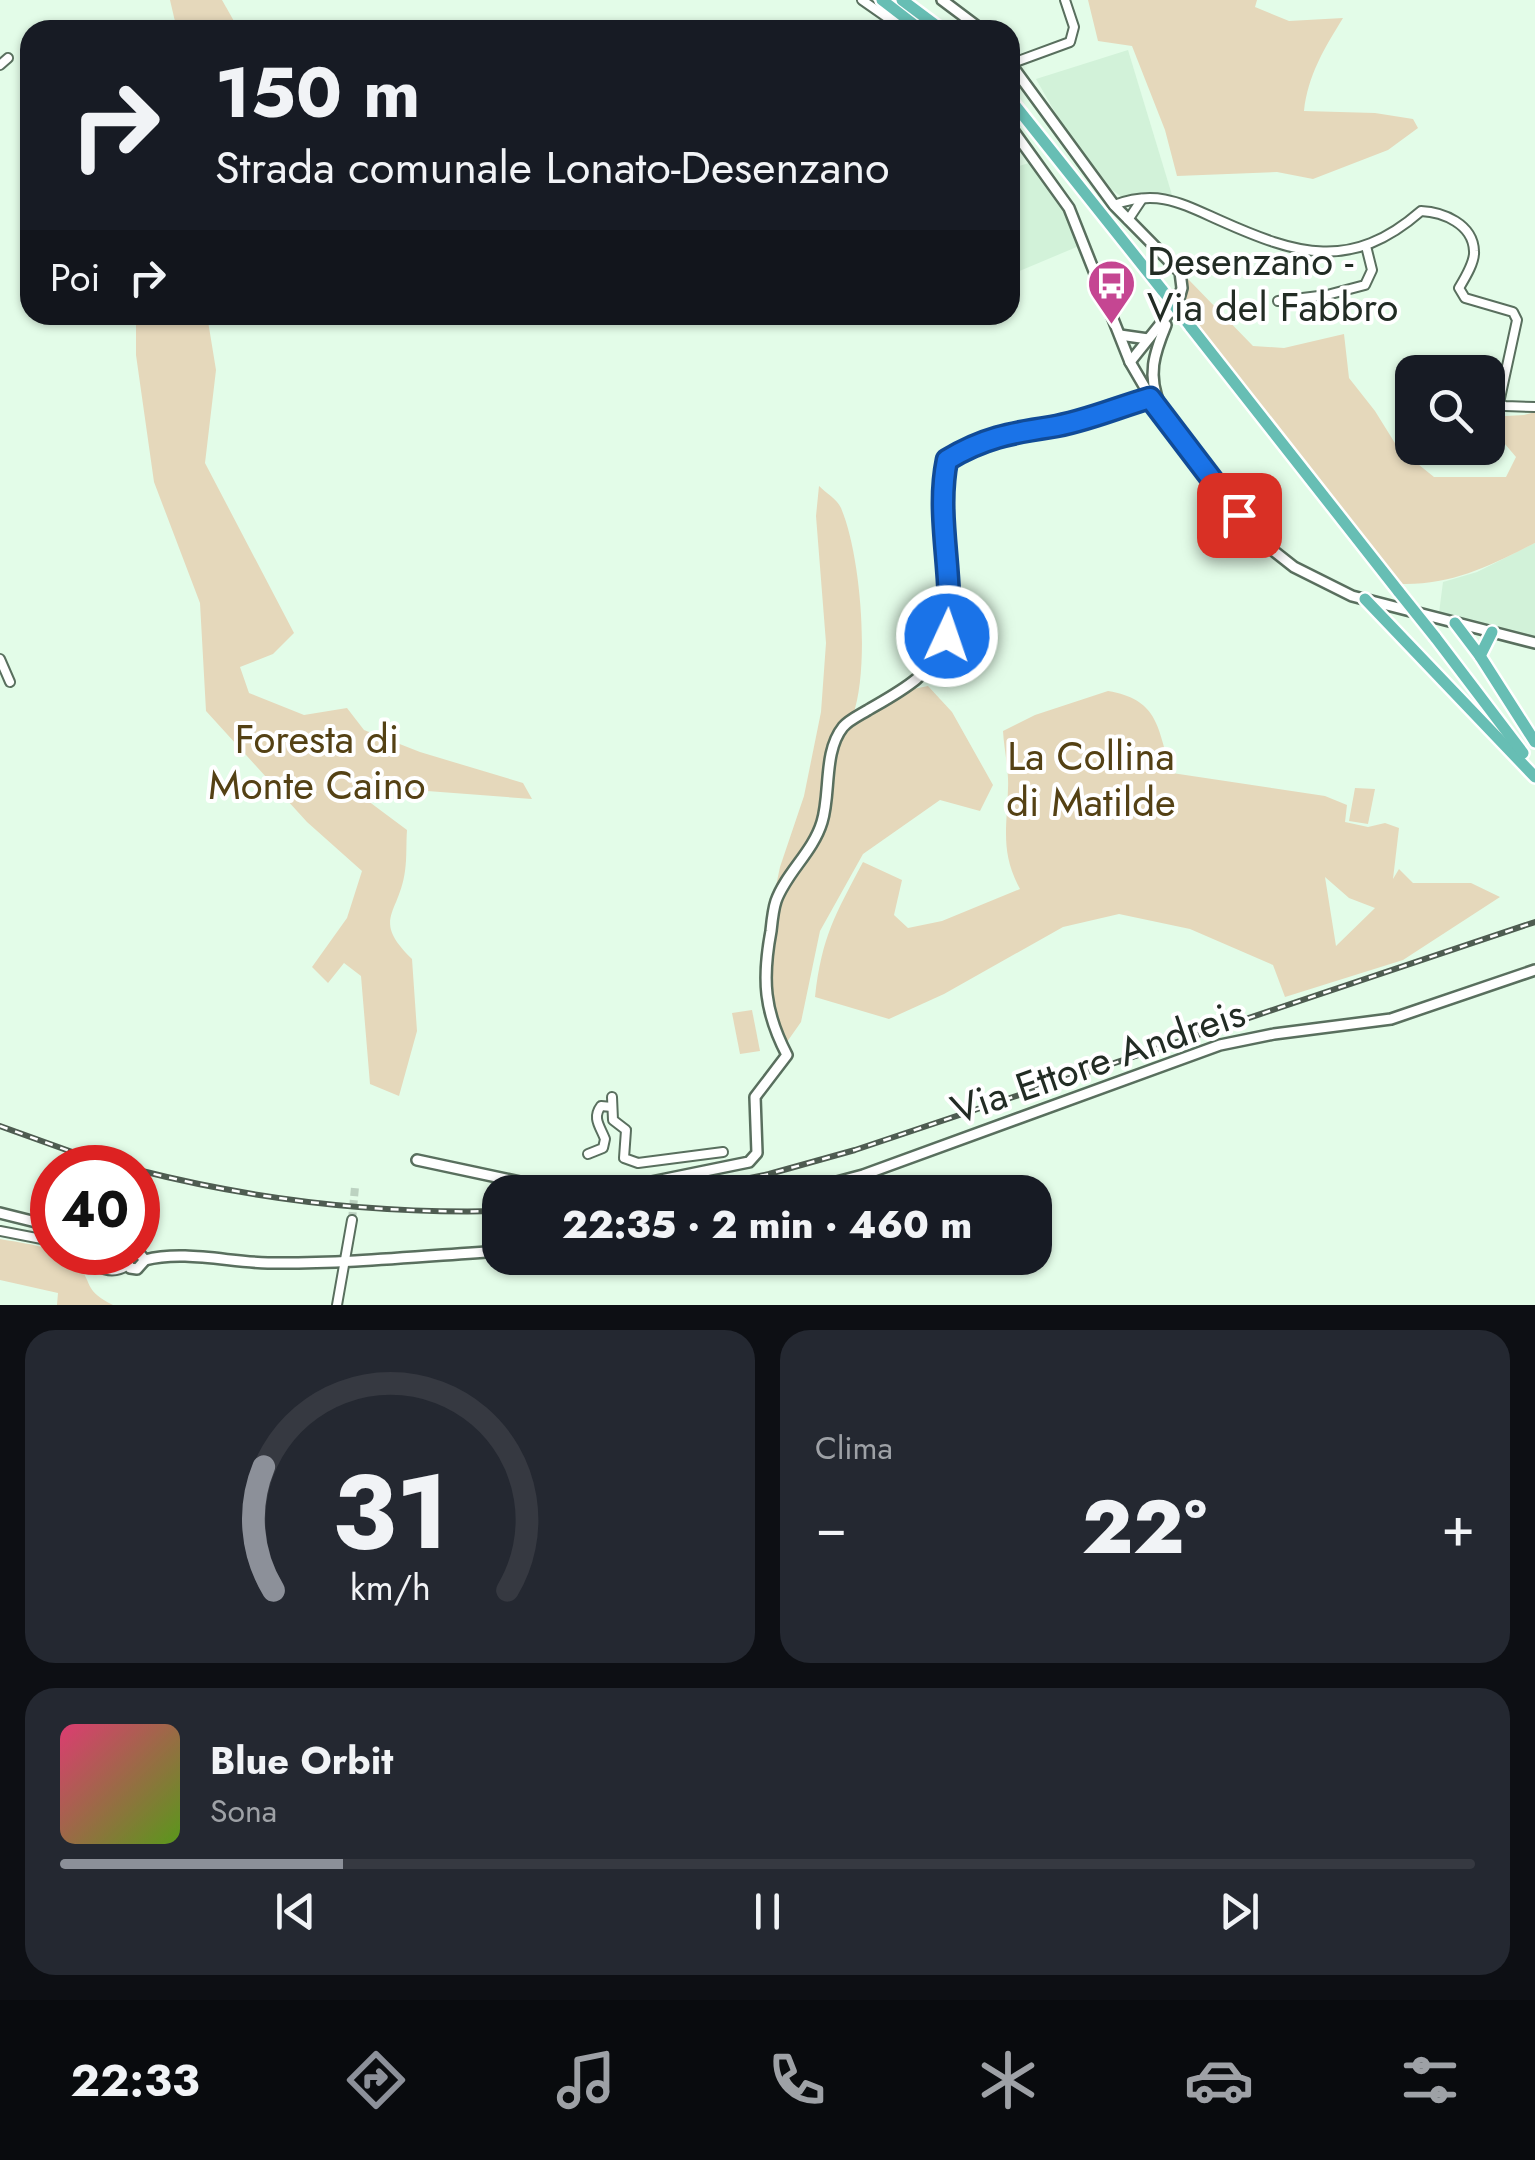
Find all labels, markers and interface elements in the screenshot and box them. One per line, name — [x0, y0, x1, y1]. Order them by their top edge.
text: 150 m — [215, 42, 421, 143]
icon: right — [50, 60, 180, 190]
text: Strada comunale Lonato-Desenzano — [215, 135, 890, 200]
place label: Desenzano - Via del Fabbro — [1147, 232, 1398, 336]
text: Poi — [50, 250, 100, 305]
icon: right — [120, 250, 175, 305]
bus stop icon: Desenzano - Via del Fabbro — [1086, 258, 1138, 326]
map controls — [1395, 355, 1505, 465]
button: search — [1395, 355, 1505, 465]
pin — [1197, 473, 1282, 558]
icon: arrive — [1212, 488, 1267, 543]
position arrow — [895, 584, 999, 688]
park label: Foresta di Monte Caino — [208, 710, 426, 814]
park label: La Collina di Matilde — [1006, 727, 1176, 831]
street label: Via Ettore Andreis — [943, 984, 1253, 1138]
speed limit sign: 40 — [30, 1145, 160, 1275]
text: 22:35 · 2 min · 460 m — [562, 1197, 972, 1252]
text: Clima — [815, 1425, 893, 1471]
text: 31 — [331, 1437, 449, 1587]
text: 22° — [1082, 1473, 1207, 1581]
text: − — [815, 1487, 847, 1567]
text: + — [1441, 1487, 1475, 1567]
text: km/h — [350, 1562, 430, 1613]
text: Blue Orbit — [210, 1733, 393, 1788]
text: Sona — [210, 1788, 277, 1834]
icon: previous — [268, 1884, 323, 1939]
icon: pause — [740, 1884, 795, 1939]
icon: next — [1212, 1884, 1267, 1939]
icon: directions — [341, 2045, 411, 2115]
icon: music — [551, 2045, 621, 2115]
icon: phone — [762, 2045, 832, 2115]
icon: climate — [973, 2045, 1043, 2115]
icon: car — [1184, 2045, 1254, 2115]
icon: filters — [1395, 2045, 1465, 2115]
text: 22:33 — [70, 2048, 200, 2113]

